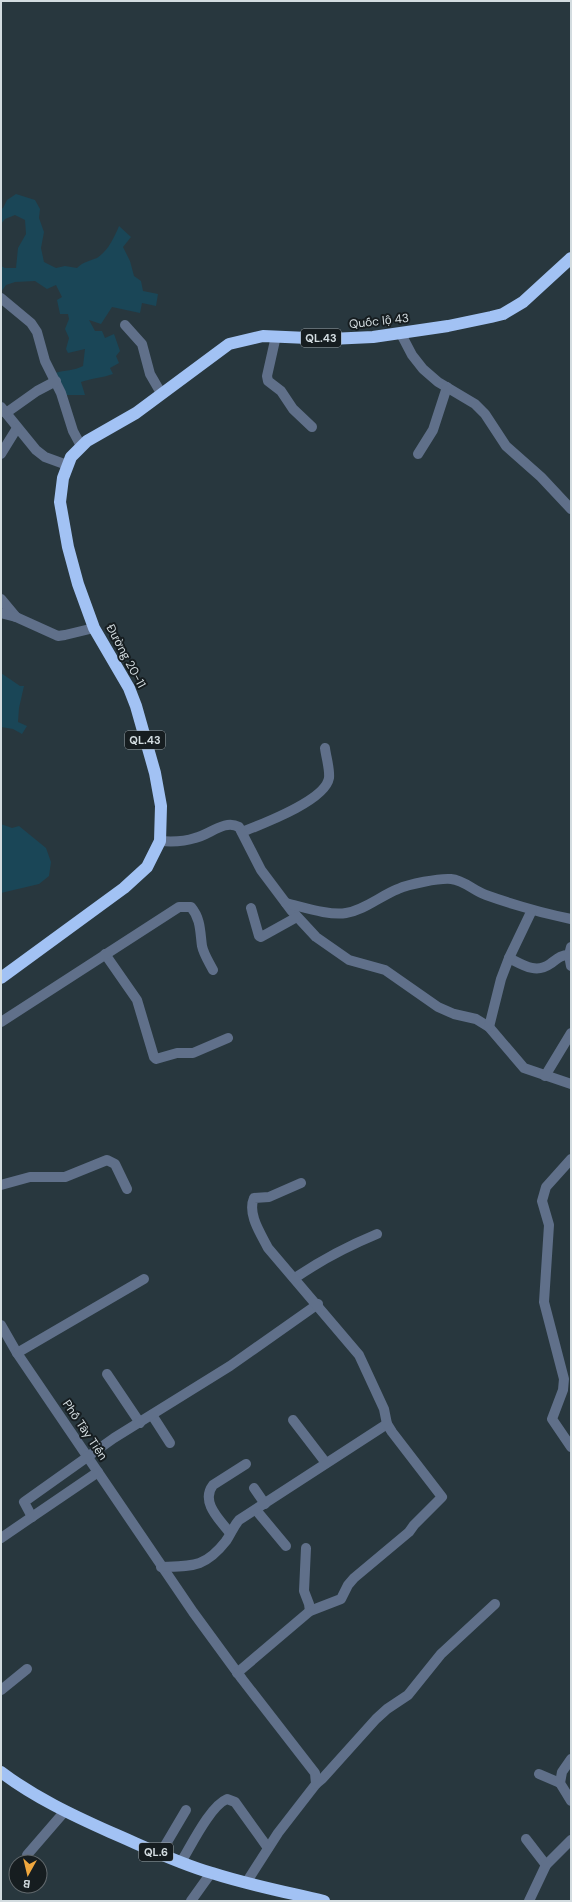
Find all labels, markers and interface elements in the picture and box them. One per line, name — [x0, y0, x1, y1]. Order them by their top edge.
street label: Quốc lộ 43 — [348, 310, 410, 332]
road number: QL.43 — [301, 329, 341, 347]
street label: Đường 20-11 — [102, 621, 150, 691]
road number: QL.43 — [125, 731, 165, 749]
street label: Phố Tây Tiến — [59, 1397, 111, 1463]
road number: QL.6 — [139, 1843, 173, 1861]
north arrow — [8, 1854, 48, 1894]
text: B — [22, 1876, 31, 1891]

